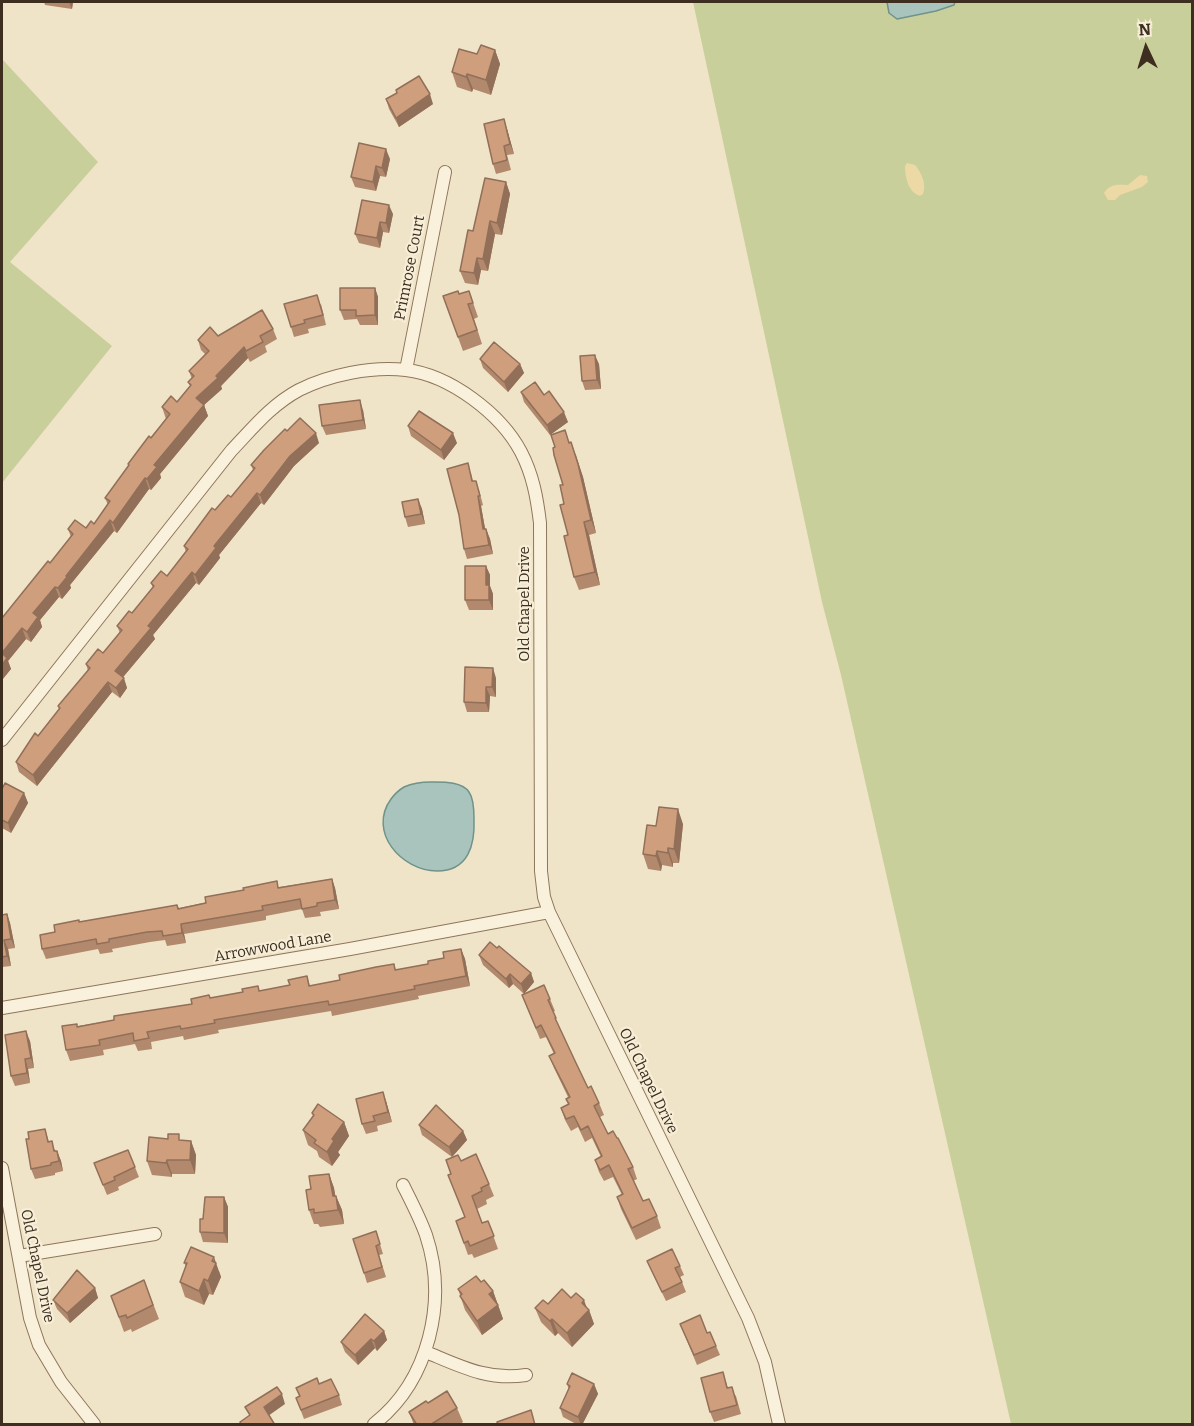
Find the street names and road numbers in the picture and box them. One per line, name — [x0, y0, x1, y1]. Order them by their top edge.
street label: Primrose Court — [391, 214, 429, 322]
street label: Old Chapel Drive — [516, 546, 534, 662]
street label: Arrowwood Lane — [213, 928, 333, 966]
street label: Old Chapel Drive — [615, 1025, 681, 1137]
street label: Old Chapel Drive — [16, 1208, 58, 1324]

